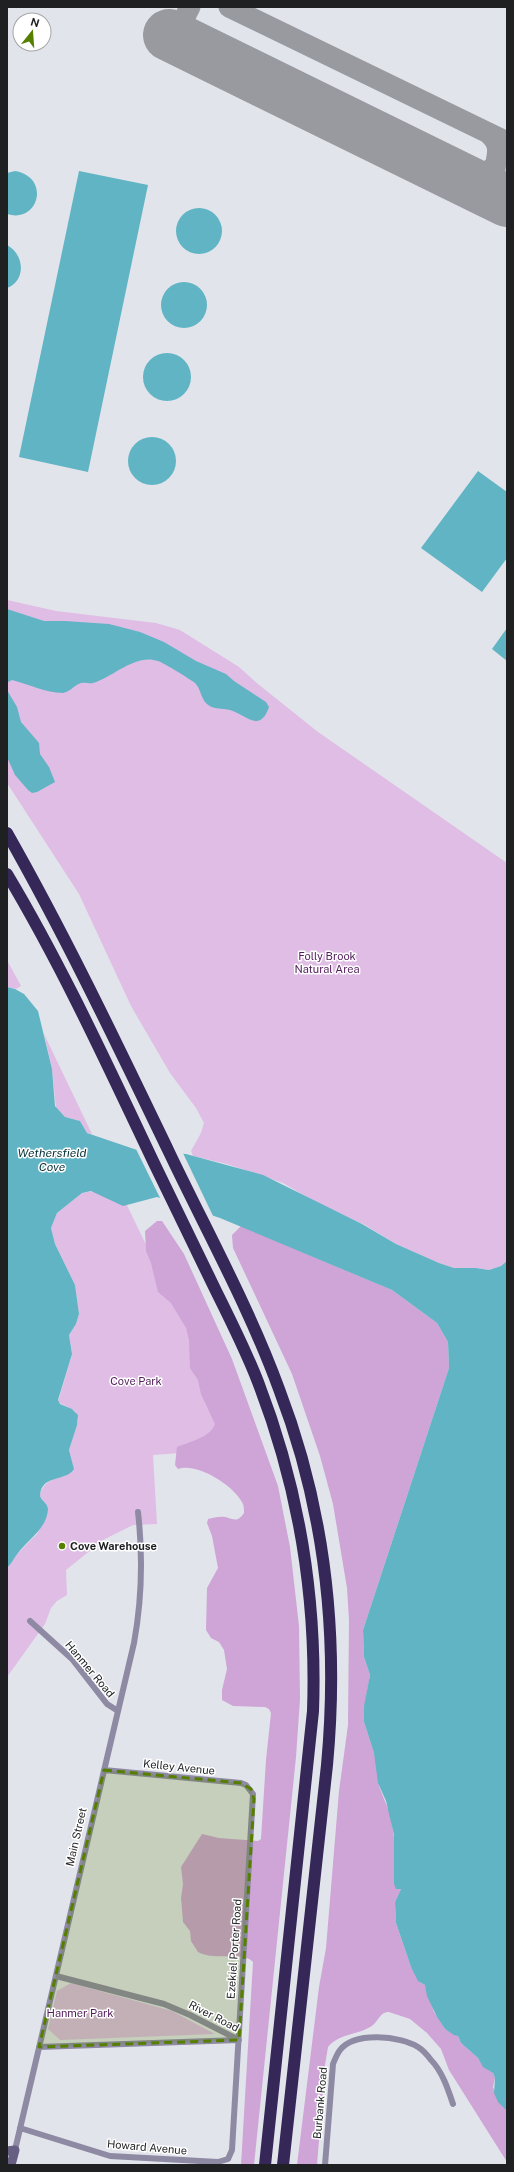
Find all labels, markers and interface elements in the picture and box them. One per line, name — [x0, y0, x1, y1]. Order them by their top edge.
north arrow — [12, 12, 52, 52]
text: N — [29, 15, 41, 29]
park label: Folly Brook Natural Area — [294, 950, 360, 975]
water label: Wethersfield Cove — [18, 1146, 86, 1174]
park label: Cove Park — [110, 1375, 162, 1387]
place label: Cove Warehouse — [70, 1540, 157, 1552]
marker: Cove Warehouse — [57, 1541, 67, 1551]
street label: Hanmer Road — [63, 1638, 117, 1700]
street label: Kelley Avenue — [143, 1757, 215, 1777]
street label: Main Street — [63, 1807, 89, 1867]
street label: Ezekiel Porter Road — [225, 1899, 243, 1999]
street label: River Road — [187, 1998, 241, 2034]
park label: Hanmer Park — [47, 2007, 114, 2019]
street label: Burbank Road — [311, 2067, 329, 2139]
street label: Howard Avenue — [106, 2138, 188, 2156]

